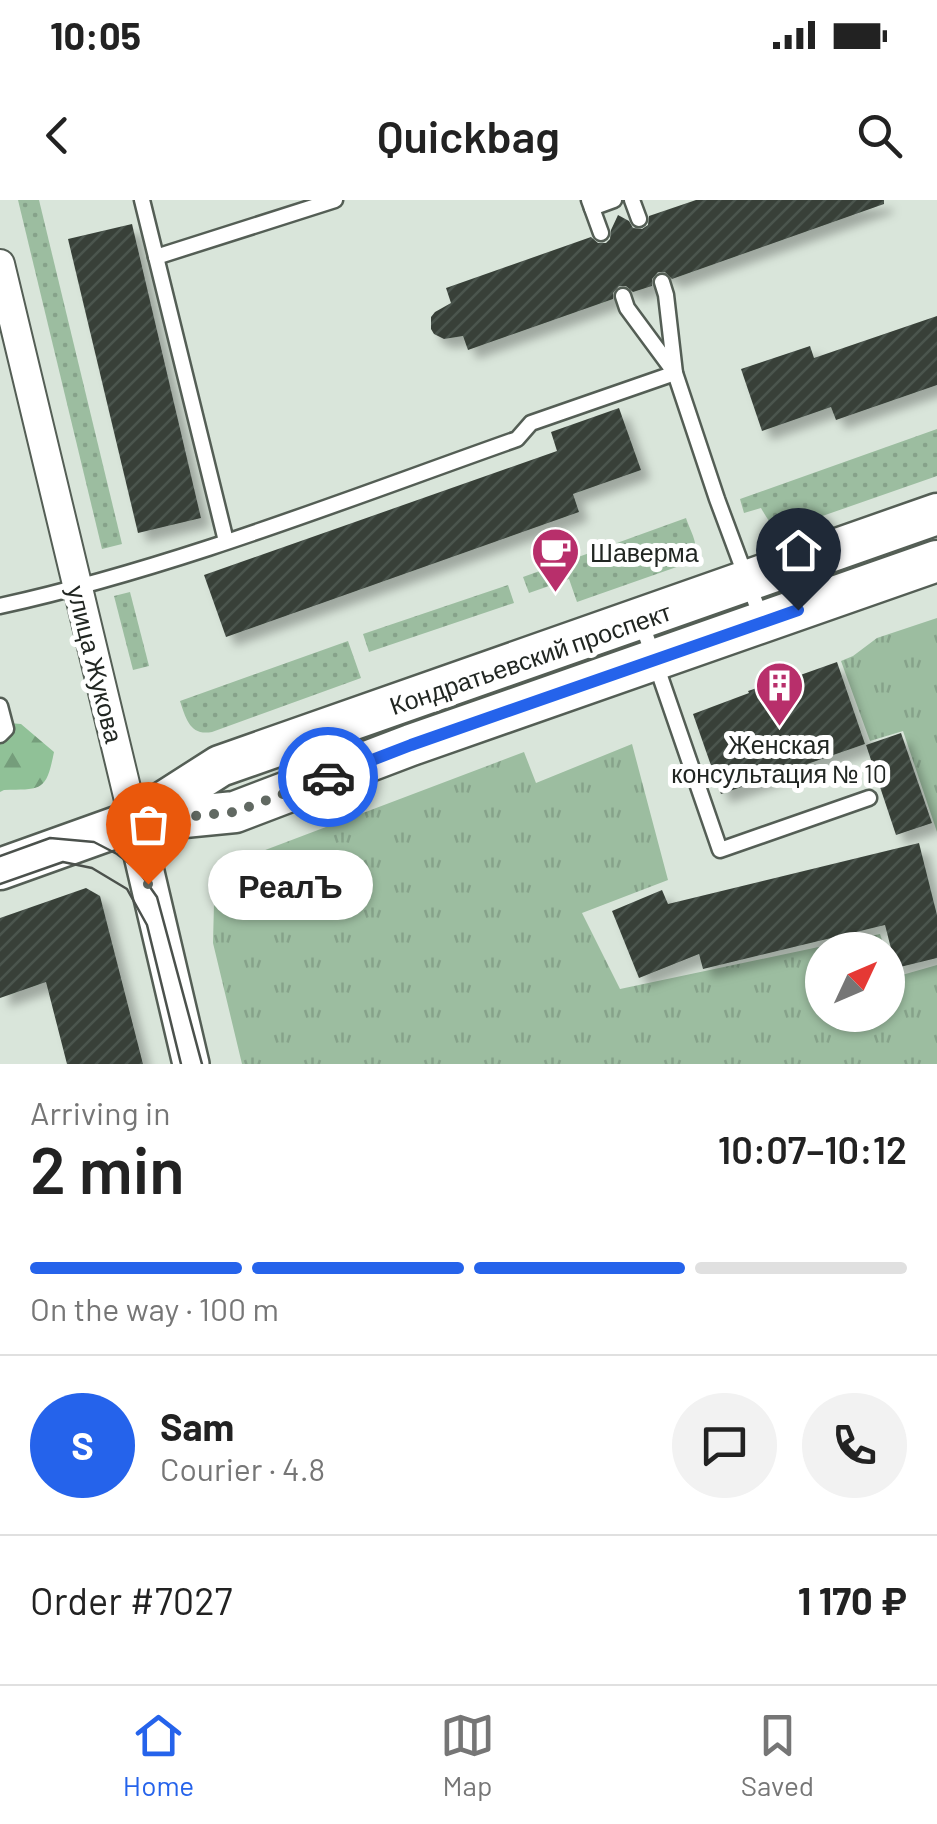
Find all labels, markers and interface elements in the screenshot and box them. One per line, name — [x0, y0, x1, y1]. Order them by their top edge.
text: 10:05 — [50, 12, 141, 58]
icon: back — [30, 108, 85, 163]
text: Quickbag — [377, 108, 560, 162]
icon: search — [852, 108, 907, 163]
pin — [756, 508, 841, 611]
icon: home — [771, 523, 826, 578]
cafe icon: Шаверма — [529, 526, 581, 594]
place label: Шаверма — [590, 537, 699, 567]
street label: улица Жукова — [62, 582, 130, 746]
street label: Кондратьевский проспект — [385, 595, 675, 720]
building icon: Женская консультация № 10 — [753, 660, 805, 728]
courier — [278, 727, 378, 827]
place label: Женская консультация № 10 — [671, 729, 887, 788]
icon: car — [301, 750, 356, 805]
pin — [106, 782, 191, 885]
icon: bag — [121, 797, 176, 852]
callout: РеалЪ — [208, 849, 373, 919]
text: РеалЪ — [238, 866, 343, 904]
north arrow — [805, 932, 905, 1032]
map controls — [805, 932, 905, 1032]
text: Arriving in — [30, 1093, 170, 1131]
text: 10:07–10:12 — [718, 1126, 907, 1172]
text: 2 min — [30, 1129, 185, 1207]
text: On the way · 100 m — [30, 1289, 279, 1327]
button: chat — [672, 1393, 777, 1498]
button: phone — [802, 1393, 907, 1498]
text: Sam — [160, 1403, 234, 1449]
text: S — [71, 1422, 94, 1468]
text: Courier · 4.8 — [160, 1449, 325, 1487]
text: Order #7027 — [30, 1577, 233, 1623]
text: 1 170 ₽ — [798, 1577, 907, 1623]
tab: Home — [123, 1708, 194, 1802]
tab: Map — [440, 1708, 495, 1802]
tab: Saved — [741, 1708, 814, 1802]

